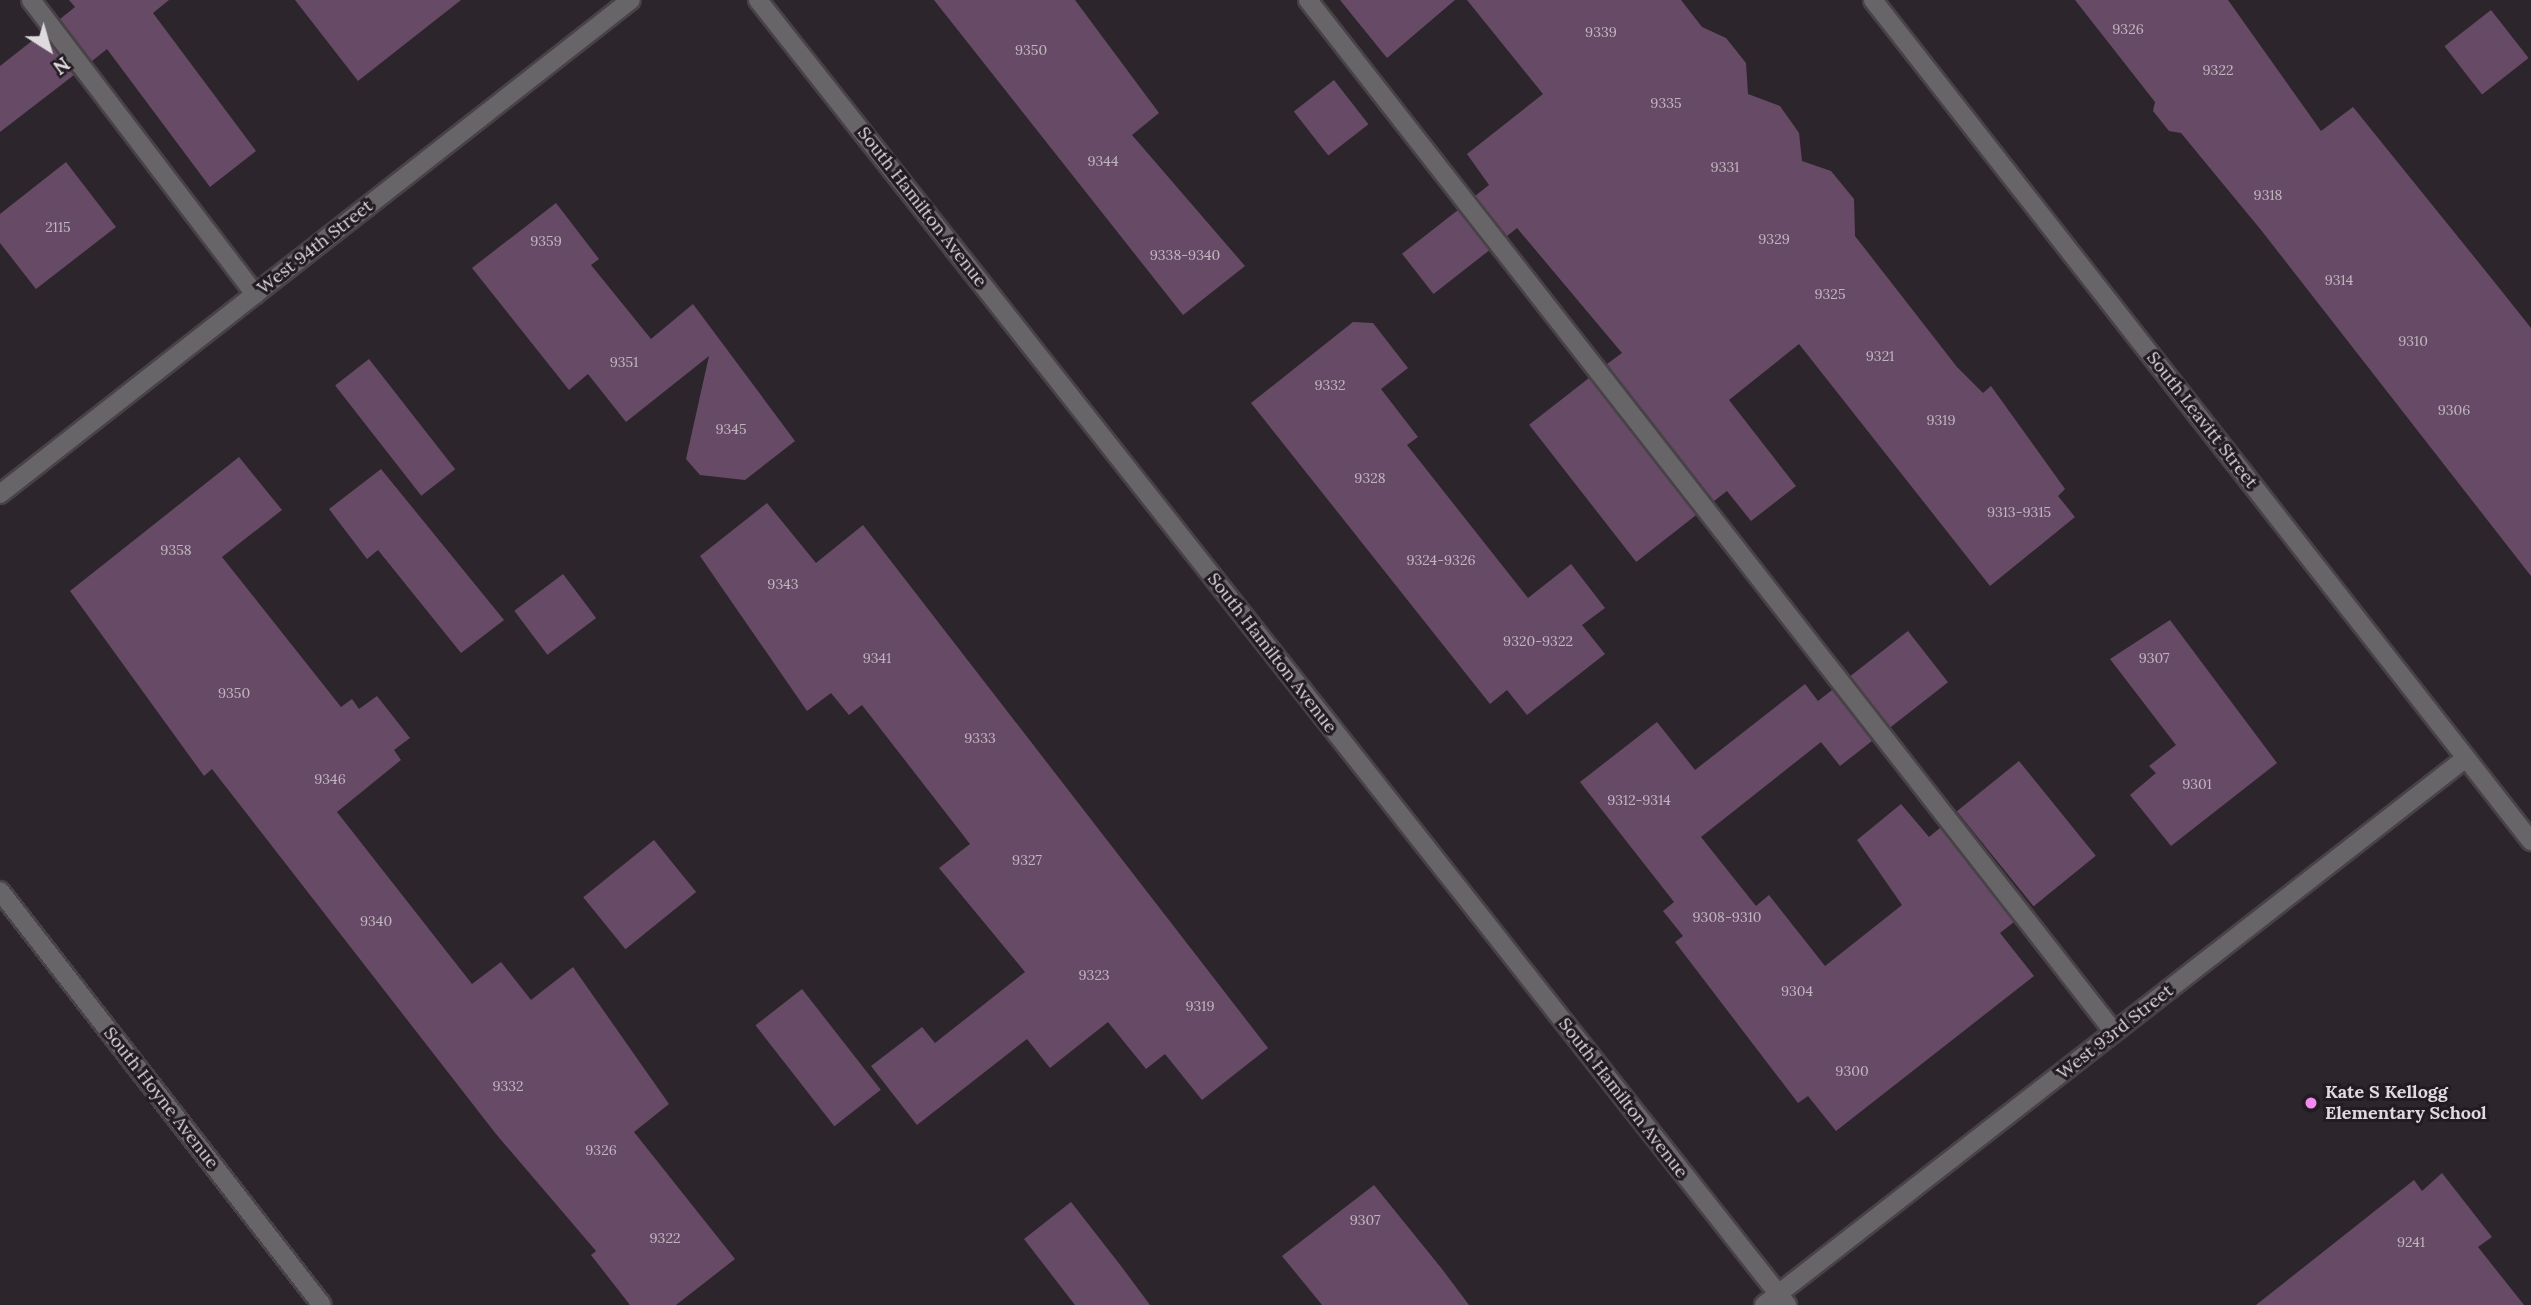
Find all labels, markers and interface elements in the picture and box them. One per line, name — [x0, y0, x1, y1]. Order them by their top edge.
north arrow — [14, 14, 84, 84]
house number: 9326 — [2112, 21, 2144, 37]
house number: 9339 — [1585, 24, 1617, 40]
house number: 9350 — [1015, 42, 1047, 58]
text: N — [49, 52, 75, 80]
house number: 9322 — [2203, 62, 2233, 78]
house number: 9335 — [1650, 95, 1682, 111]
street label: South Hamilton Avenue — [853, 123, 991, 291]
house number: 9344 — [1087, 153, 1119, 169]
house number: 9331 — [1711, 159, 1739, 175]
house number: 9318 — [2254, 187, 2282, 203]
street label: West 94th Street — [253, 195, 377, 299]
house number: 2115 — [45, 219, 71, 235]
house number: 9329 — [1758, 231, 1790, 247]
house number: 9359 — [530, 233, 562, 249]
house number: 9338-9340 — [1150, 247, 1220, 263]
house number: 9314 — [2325, 272, 2353, 288]
house number: 9325 — [1814, 286, 1846, 302]
house number: 9310 — [2398, 333, 2428, 349]
street label: South Leavitt Street — [2142, 347, 2262, 493]
house number: 9321 — [1866, 348, 1894, 364]
house number: 9351 — [610, 354, 638, 370]
house number: 9332 — [1314, 377, 1346, 393]
house number: 9306 — [2438, 402, 2470, 418]
house number: 9319 — [1926, 412, 1956, 428]
house number: 9345 — [715, 421, 747, 437]
house number: 9328 — [1354, 470, 1386, 486]
house number: 9313-9315 — [1987, 504, 2051, 520]
house number: 9358 — [160, 542, 192, 558]
house number: 9324-9326 — [1406, 552, 1476, 568]
street label: South Hamilton Avenue — [1203, 569, 1341, 737]
house number: 9343 — [767, 576, 799, 592]
house number: 9320-9322 — [1503, 633, 1573, 649]
house number: 9341 — [863, 650, 891, 666]
house number: 9307 — [2139, 650, 2169, 666]
house number: 9350 — [218, 685, 250, 701]
house number: 9333 — [964, 730, 996, 746]
house number: 9346 — [314, 771, 346, 787]
house number: 9301 — [2182, 776, 2212, 792]
house number: 9312-9314 — [1607, 792, 1671, 808]
house number: 9327 — [1012, 852, 1042, 868]
house number: 9308-9310 — [1693, 909, 1761, 925]
house number: 9340 — [360, 913, 392, 929]
house number: 9323 — [1079, 967, 1109, 983]
street label: West 93rd Street — [2053, 980, 2177, 1084]
house number: 9304 — [1781, 983, 1813, 999]
house number: 9319 — [1185, 998, 1215, 1014]
street label: South Hamilton Avenue — [1554, 1014, 1692, 1182]
street label: South Hoyne Avenue — [99, 1023, 223, 1173]
house number: 9300 — [1835, 1063, 1869, 1079]
house number: 9332 — [492, 1078, 524, 1094]
place label: Kate S Kellogg Elementary School — [2325, 1082, 2487, 1124]
marker: Kate S Kellogg Elementary School — [2303, 1095, 2319, 1111]
house number: 9326 — [585, 1142, 617, 1158]
house number: 9307 — [1350, 1212, 1380, 1228]
house number: 9322 — [650, 1230, 680, 1246]
house number: 9241 — [2397, 1234, 2425, 1250]

